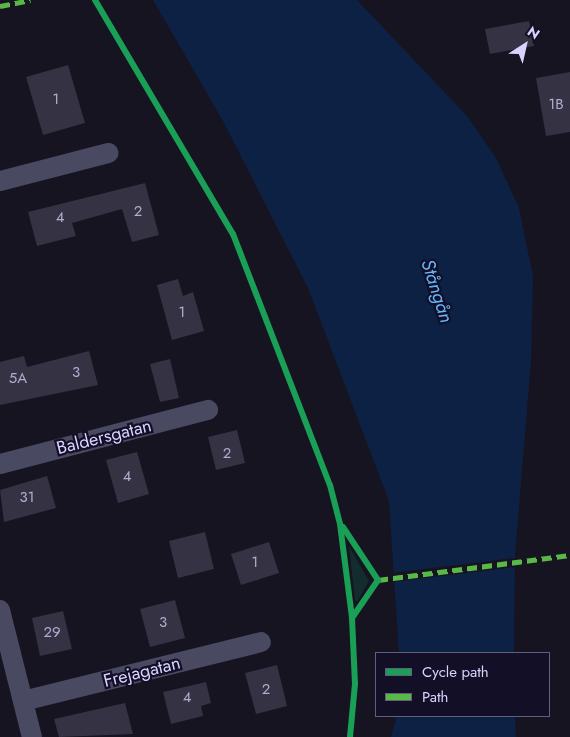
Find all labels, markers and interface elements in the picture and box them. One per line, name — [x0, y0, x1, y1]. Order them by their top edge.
north arrow — [500, 20, 550, 70]
text: N — [523, 21, 544, 44]
house number: 1 — [53, 91, 59, 109]
house number: 1B — [548, 96, 564, 114]
house number: 2 — [134, 203, 142, 221]
house number: 4 — [56, 209, 64, 227]
water label: Stångån — [416, 256, 458, 326]
house number: 1 — [179, 304, 185, 322]
house number: 3 — [72, 364, 80, 382]
house number: 5A — [9, 370, 27, 388]
street label: Baldersgatan — [54, 415, 154, 459]
house number: 2 — [223, 445, 231, 463]
house number: 4 — [123, 468, 131, 486]
house number: 31 — [20, 489, 34, 507]
house number: 1 — [252, 554, 258, 572]
house number: 3 — [159, 614, 167, 632]
house number: 29 — [43, 624, 61, 642]
street label: Frejagatan — [101, 652, 183, 692]
legend — [375, 652, 550, 717]
text: Cycle path — [422, 661, 489, 683]
house number: 2 — [262, 681, 270, 699]
text: Path — [422, 686, 448, 708]
house number: 4 — [183, 689, 191, 707]

